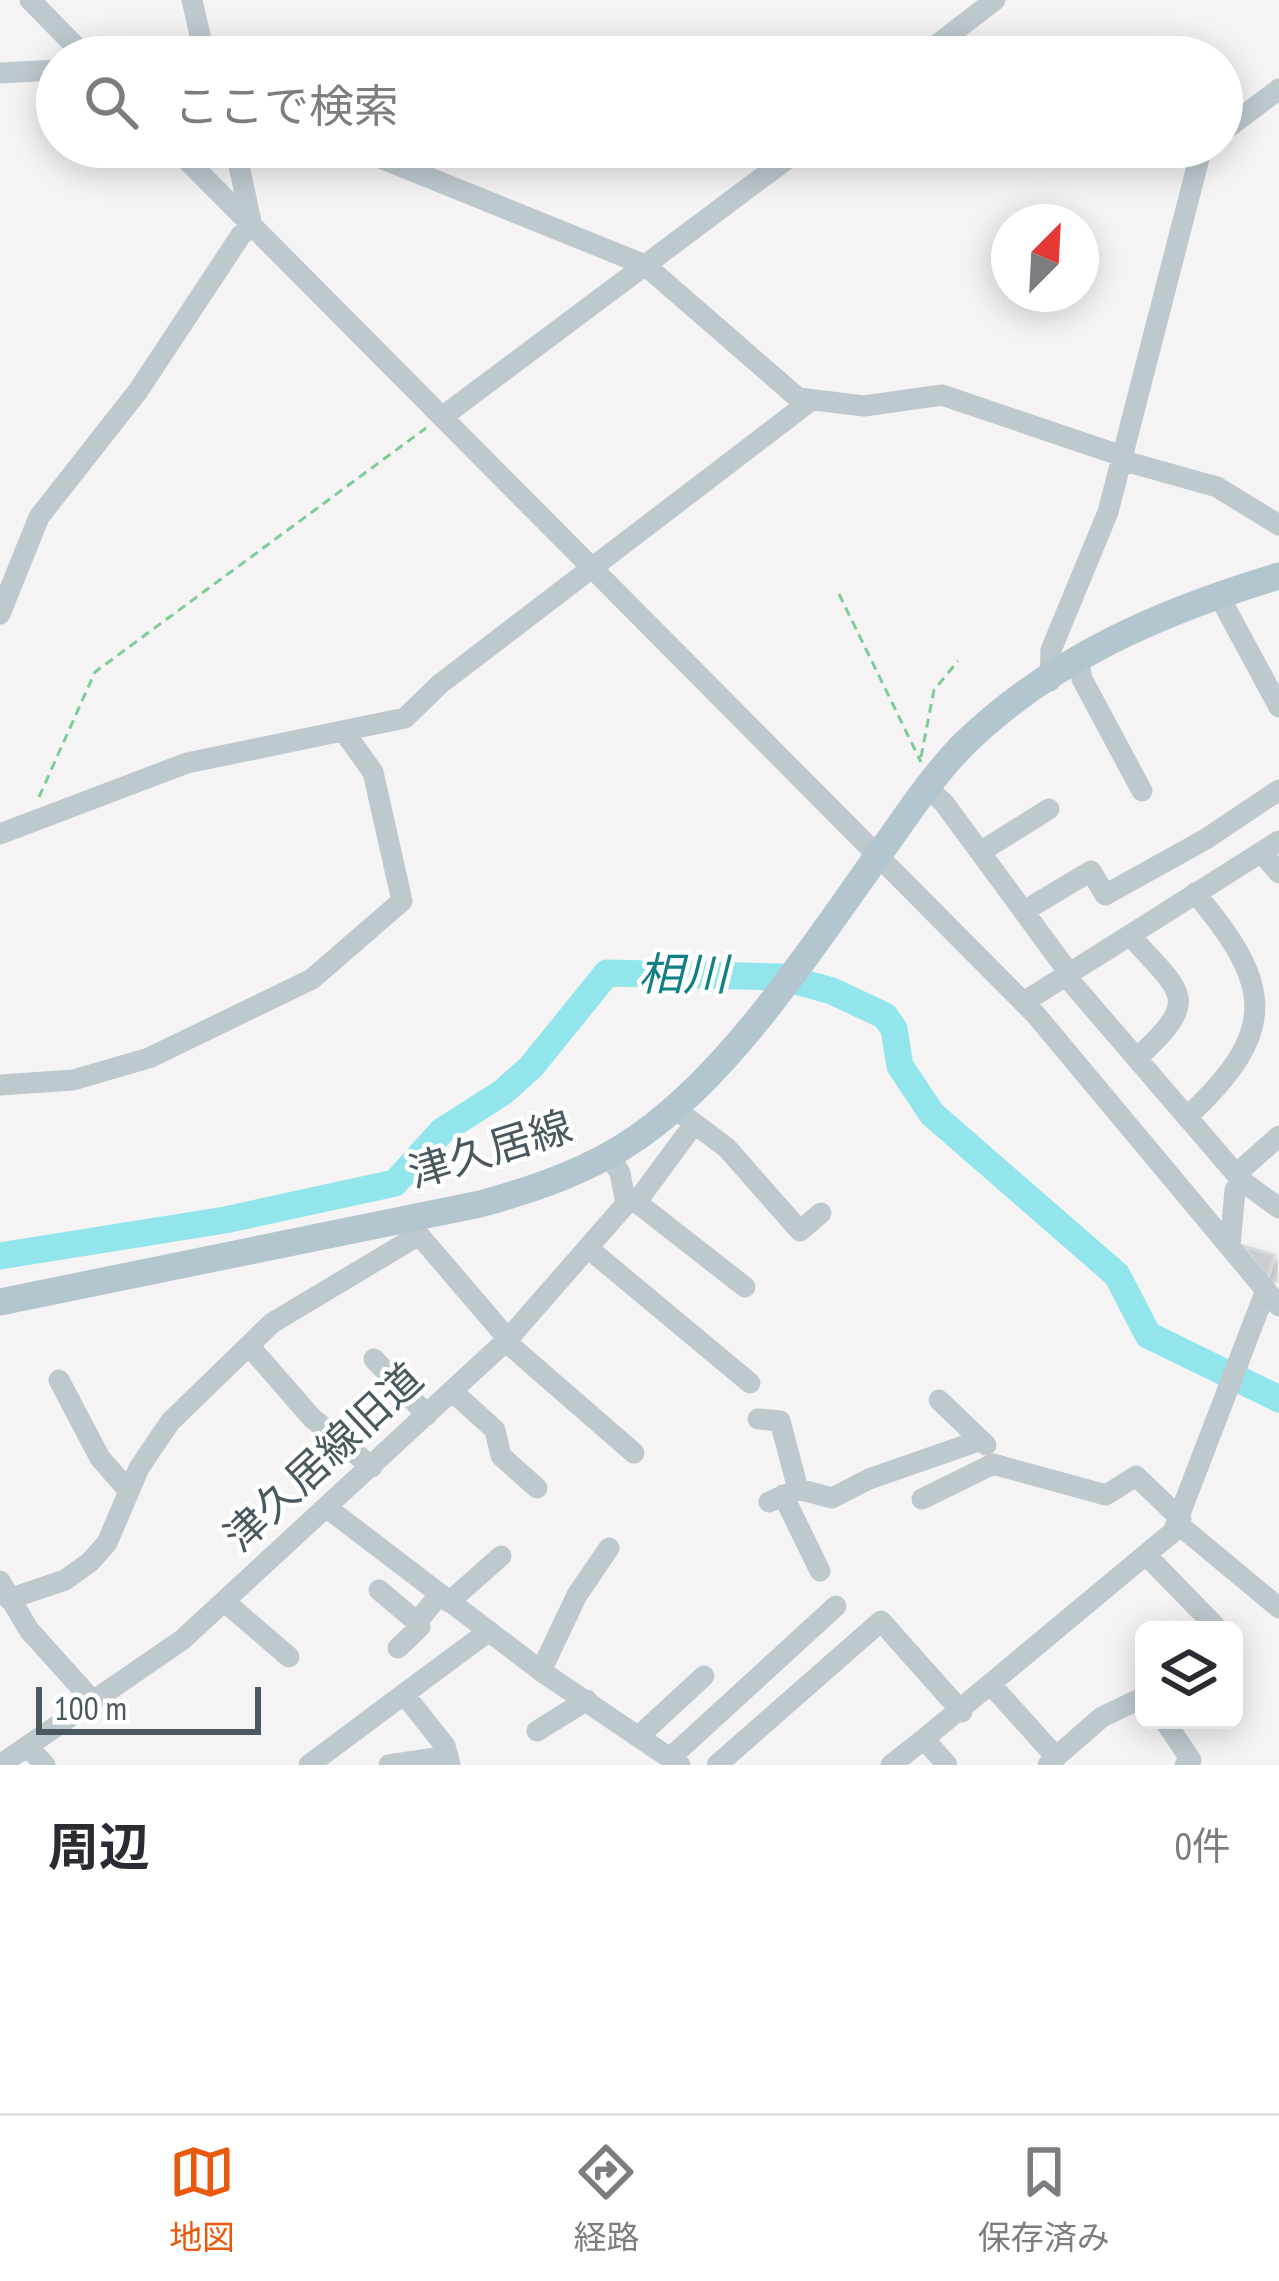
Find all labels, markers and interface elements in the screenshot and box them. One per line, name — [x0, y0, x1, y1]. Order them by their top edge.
search box — [36, 36, 1243, 168]
icon: search — [78, 69, 144, 135]
text: ここで検索 — [174, 76, 399, 134]
north arrow — [991, 204, 1099, 312]
water label: 相川 — [638, 944, 732, 1002]
street label: 津久居線 — [401, 1098, 578, 1199]
street label: 津久居線旧道 — [212, 1351, 434, 1563]
map controls — [1135, 1621, 1243, 1729]
button: layers — [1135, 1621, 1243, 1729]
scale bar — [36, 1681, 261, 1734]
text: 100 m — [54, 1686, 127, 1729]
text: 周辺 — [48, 1813, 150, 1879]
text: 0件 — [1174, 1820, 1231, 1871]
tab: 地図 — [169, 2139, 235, 2259]
tab: 経路 — [573, 2139, 639, 2259]
tab: 保存済み — [978, 2139, 1110, 2259]

